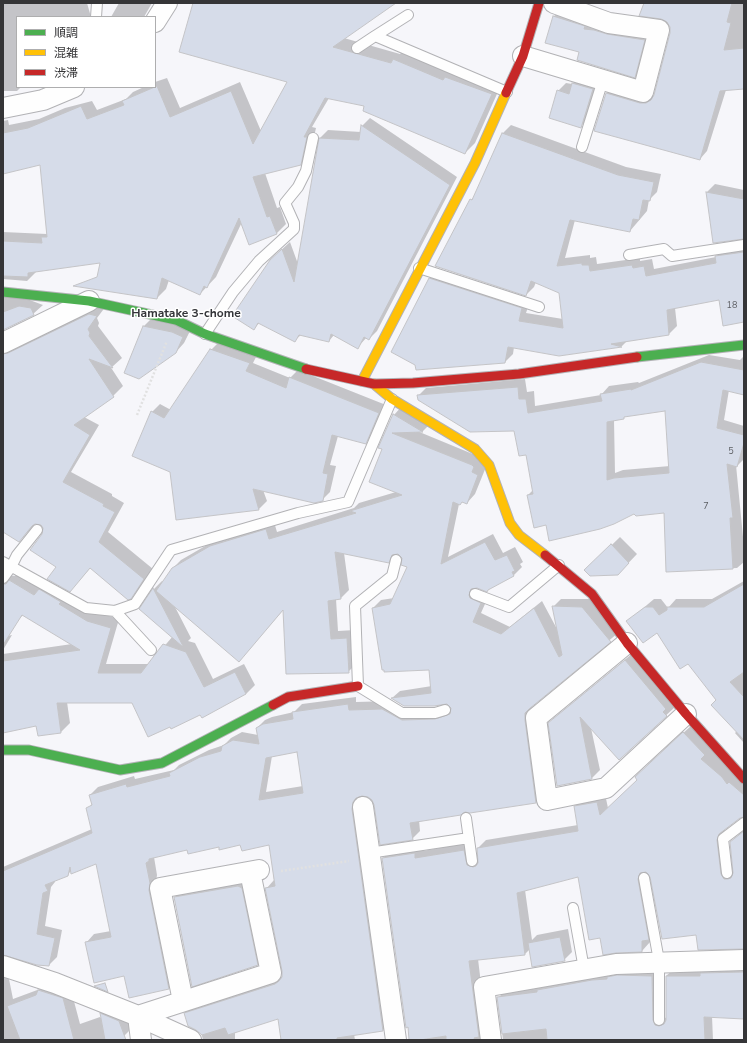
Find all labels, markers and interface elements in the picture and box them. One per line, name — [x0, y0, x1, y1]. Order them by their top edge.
legend — [16, 16, 156, 88]
text: 順調 — [54, 25, 78, 41]
text: 混雑 — [54, 45, 78, 61]
text: 渋滞 — [54, 65, 78, 81]
house number: 18 — [727, 301, 737, 311]
district label: Hamatake 3-chome — [131, 307, 241, 321]
house number: 5 — [728, 447, 734, 457]
house number: 7 — [703, 502, 709, 512]

